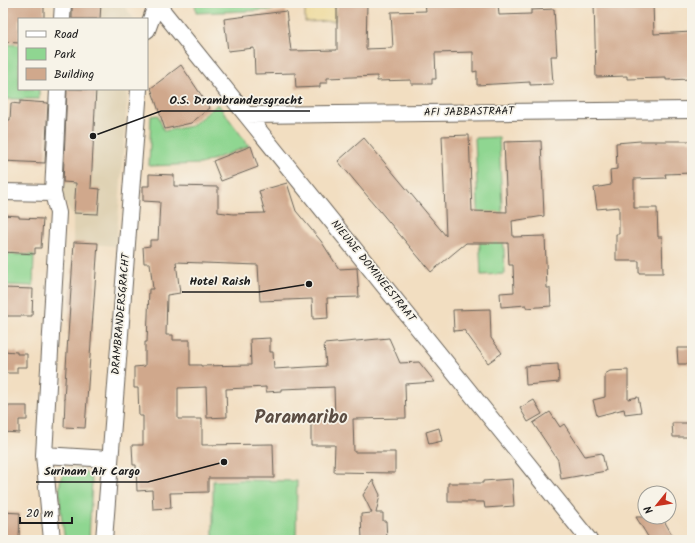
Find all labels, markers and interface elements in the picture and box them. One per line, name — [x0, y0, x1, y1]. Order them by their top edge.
legend — [18, 18, 148, 90]
text: Road — [54, 25, 79, 44]
text: Park — [54, 45, 76, 64]
text: Building — [54, 65, 94, 84]
callout: O.S. Drambrandersgracht — [161, 87, 310, 111]
text: O.S. Drambrandersgracht — [169, 91, 303, 110]
street label: AFI JABBASTRAAT — [424, 102, 515, 122]
street label: NIEUWE DOMINEESTRAAT — [326, 216, 421, 327]
street label: DRAMBRANDERSGRACHT — [107, 251, 135, 376]
callout: Hotel Raish — [182, 268, 259, 292]
text: Hotel Raish — [189, 272, 251, 291]
district label: Paramaribo — [254, 403, 348, 433]
callout: Surinam Air Cargo — [36, 458, 148, 482]
text: Surinam Air Cargo — [44, 462, 140, 481]
north arrow — [637, 485, 677, 525]
scale bar — [20, 499, 72, 525]
text: N — [640, 502, 659, 517]
text: 20 m — [26, 504, 54, 523]

